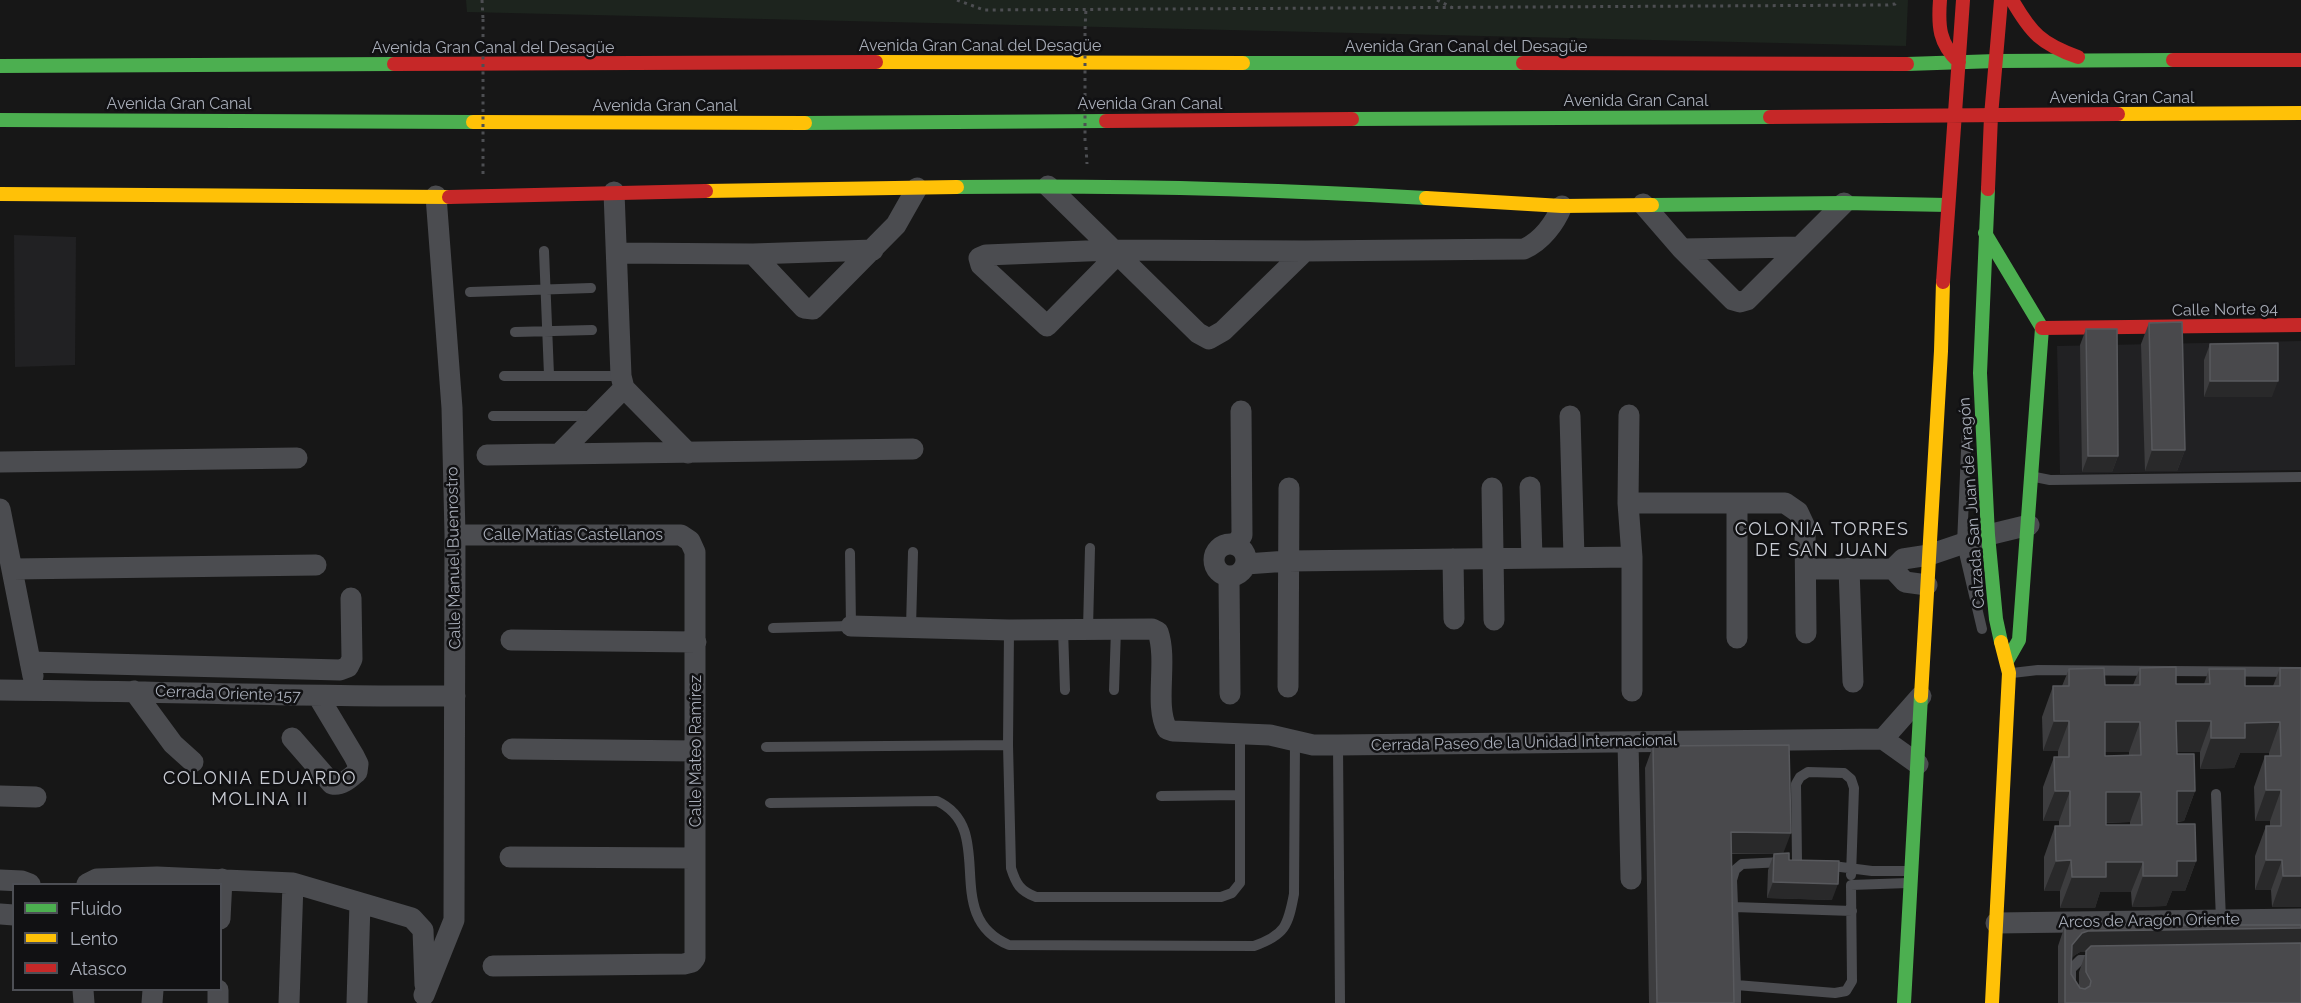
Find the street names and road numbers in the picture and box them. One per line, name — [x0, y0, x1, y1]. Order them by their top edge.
street label: Avenida Gran Canal del Desagüe — [859, 36, 1101, 56]
street label: Avenida Gran Canal del Desagüe — [1345, 37, 1587, 57]
street label: Avenida Gran Canal del Desagüe — [372, 38, 614, 58]
street label: Avenida Gran Canal — [2050, 88, 2194, 108]
street label: Avenida Gran Canal — [1564, 91, 1708, 111]
street label: Avenida Gran Canal — [107, 94, 251, 114]
street label: Avenida Gran Canal — [1078, 94, 1222, 114]
street label: Avenida Gran Canal — [593, 96, 737, 116]
street label: Calle Norte 94 — [2172, 299, 2278, 321]
street label: Calzada San Juan de Aragón — [1955, 397, 1989, 609]
street label: Calle Manuel Buenrostro — [443, 466, 465, 650]
street label: Calle Matías Castellanos — [483, 525, 663, 545]
street label: Calle Mateo Ramírez — [686, 675, 706, 827]
street label: Cerrada Oriente 157 — [155, 682, 301, 706]
street label: Cerrada Paseo de la Unidad Internacional — [1371, 731, 1677, 755]
street label: Arcos de Aragón Oriente — [2058, 910, 2240, 932]

